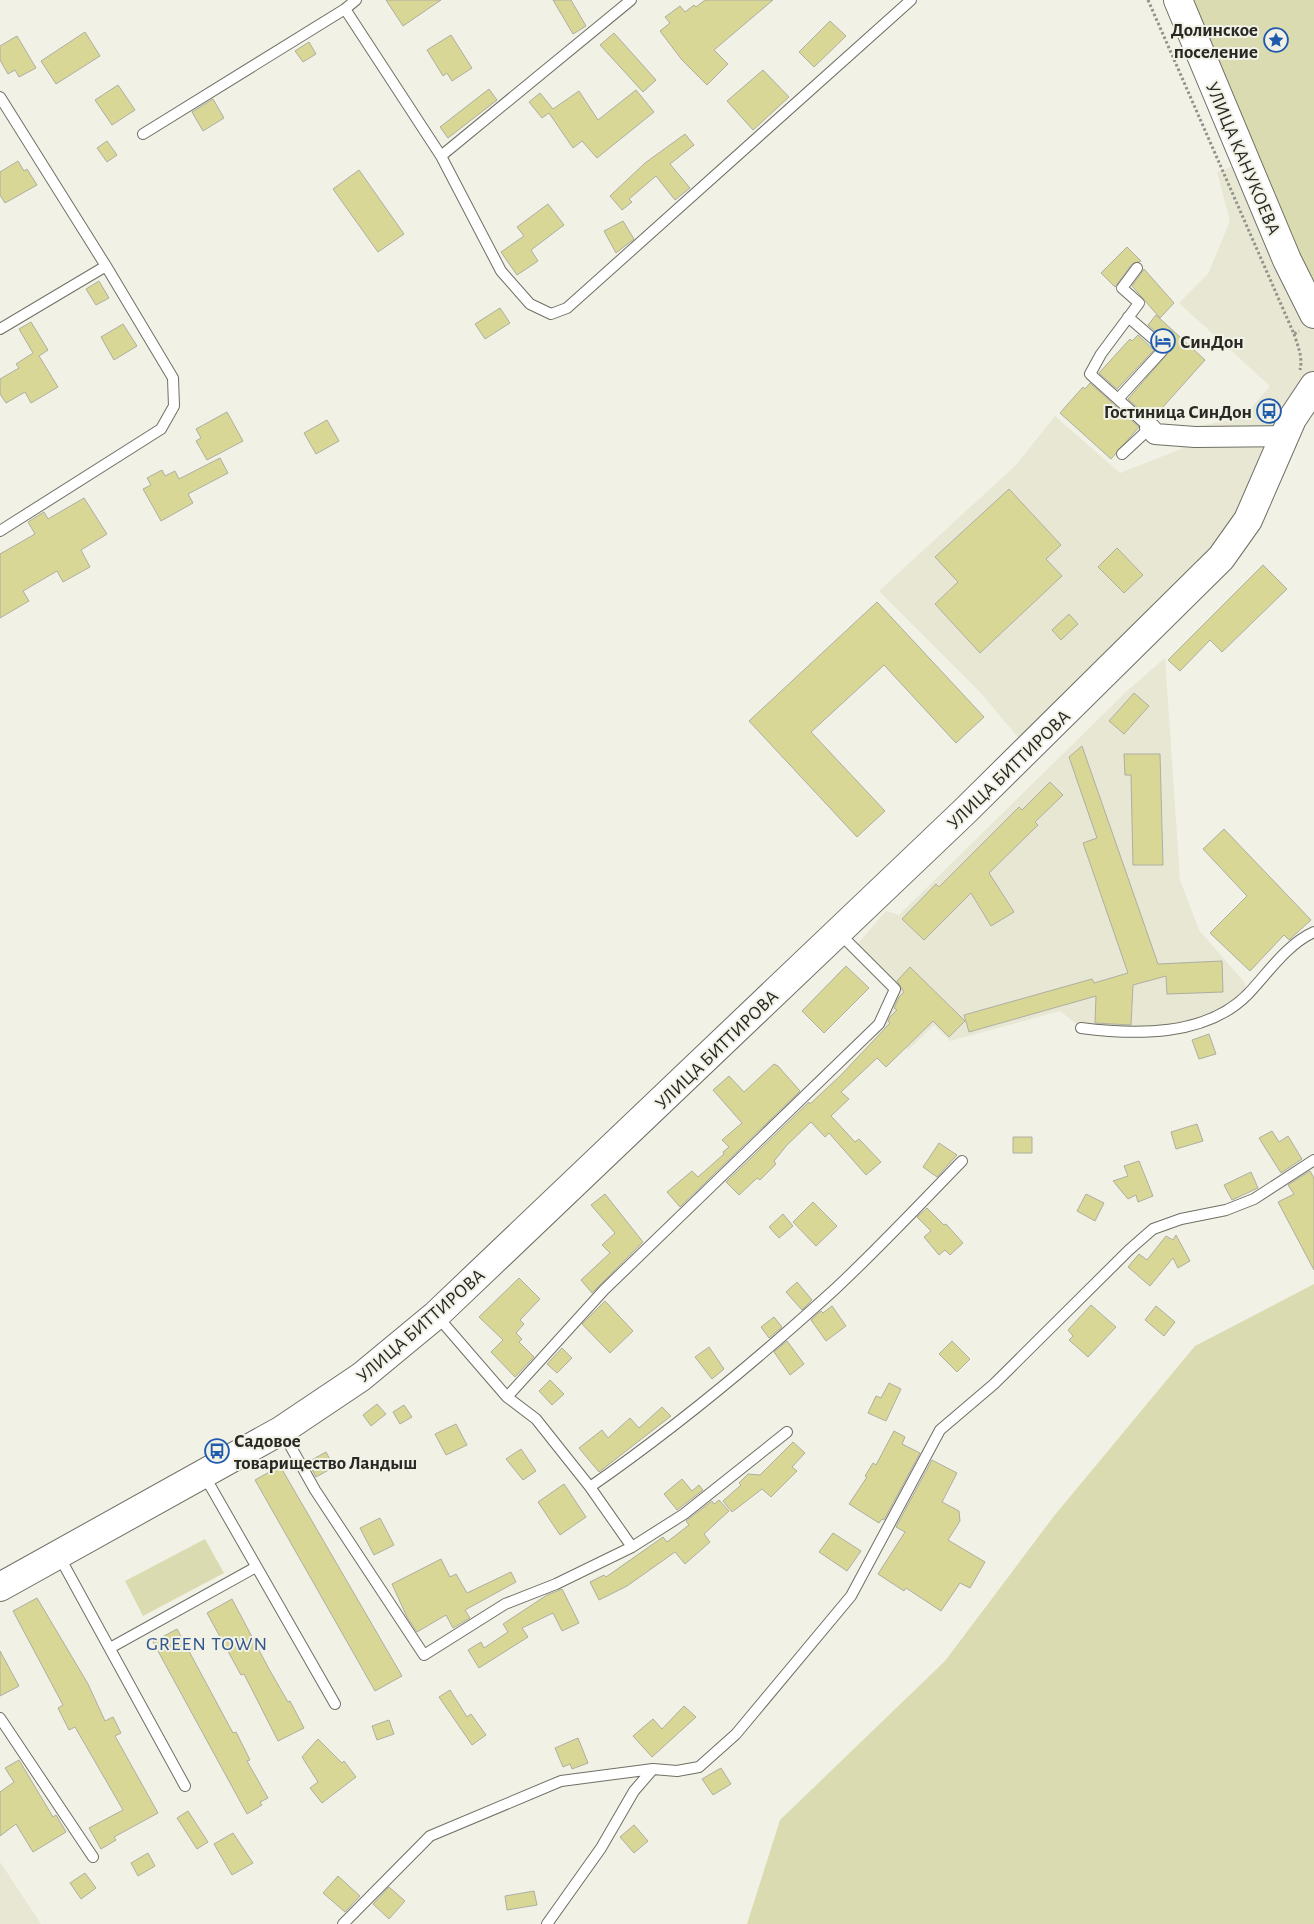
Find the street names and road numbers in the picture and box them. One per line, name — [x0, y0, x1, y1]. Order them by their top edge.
street label: УЛИЦА КАНУКОЕВА — [1202, 79, 1283, 238]
street label: УЛИЦА БИТТИРОВА — [944, 707, 1074, 833]
street label: УЛИЦА БИТТИРОВА — [652, 987, 782, 1113]
street label: УЛИЦА БИТТИРОВА — [353, 1266, 489, 1387]

